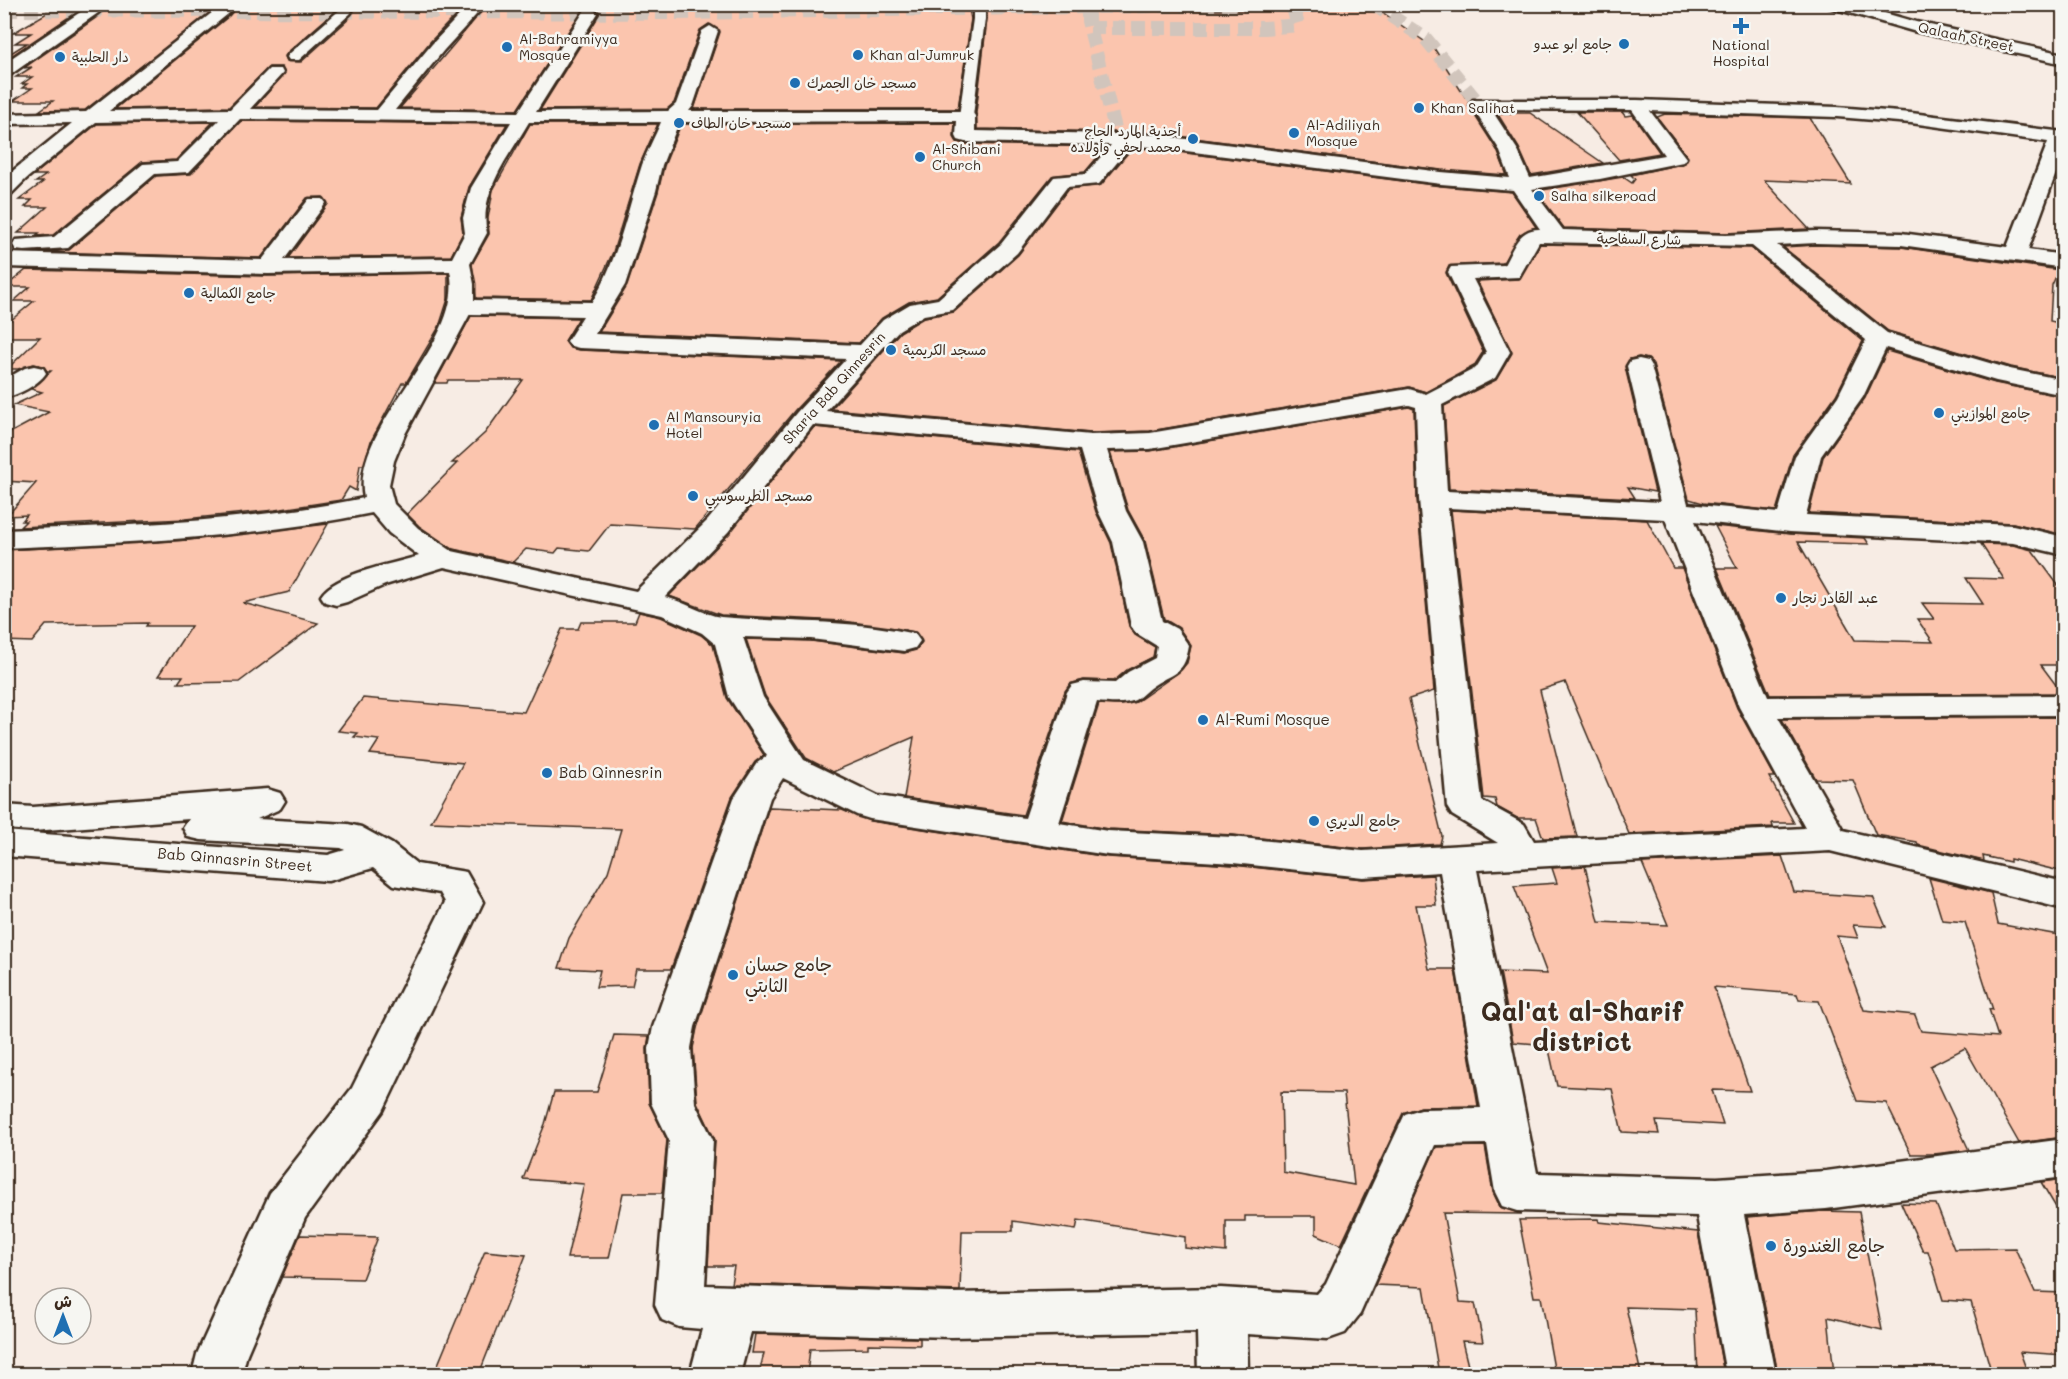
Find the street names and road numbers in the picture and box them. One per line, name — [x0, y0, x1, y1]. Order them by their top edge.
street label: Qalaah Street — [1916, 17, 2016, 56]
street label: شارع السفاحية — [1597, 228, 1681, 250]
street label: Sharia Bab Qinnesrin — [778, 327, 889, 448]
street label: Bab Qinnasrin Street — [157, 842, 313, 876]

